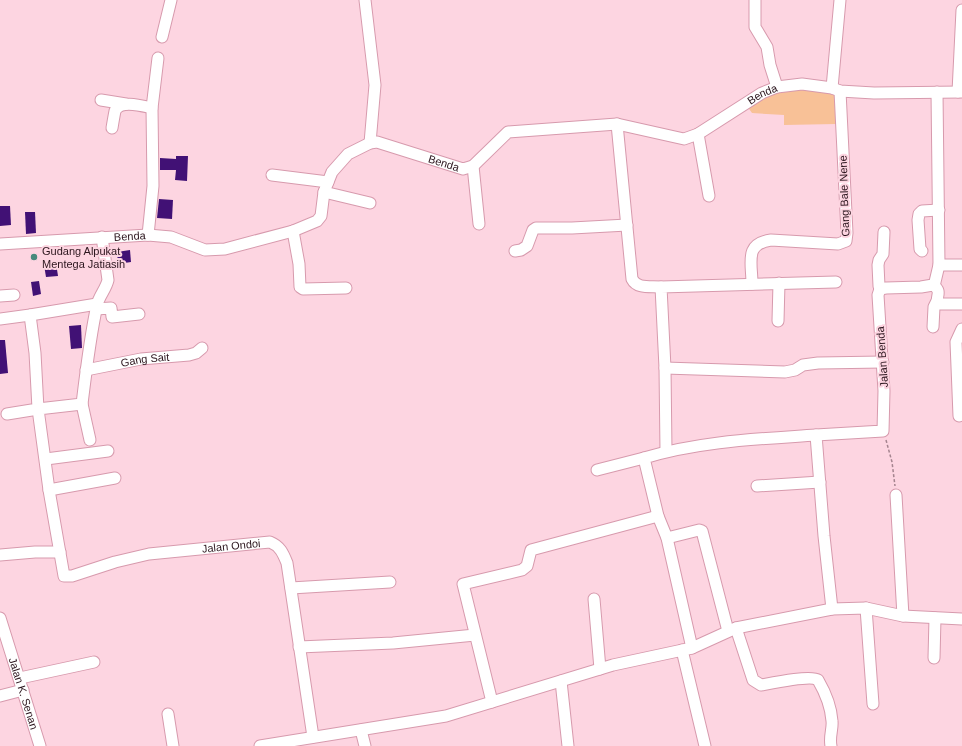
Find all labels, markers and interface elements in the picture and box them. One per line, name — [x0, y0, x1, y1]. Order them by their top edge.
street label: Benda — [745, 81, 780, 107]
street label: Benda — [427, 152, 462, 174]
street label: Gang Bale Nene — [837, 155, 851, 237]
street label: Benda — [114, 229, 147, 243]
place label: Gudang Alpukat Mentega Jatiasih — [42, 245, 125, 270]
marker: Gudang Alpukat Mentega Jatiasih — [29, 252, 39, 262]
street label: Jalan Benda — [874, 325, 890, 388]
street label: Gang Sait — [120, 351, 170, 369]
street label: Jalan Ondoi — [201, 537, 261, 555]
street label: Jalan K. Senan — [7, 656, 40, 731]

